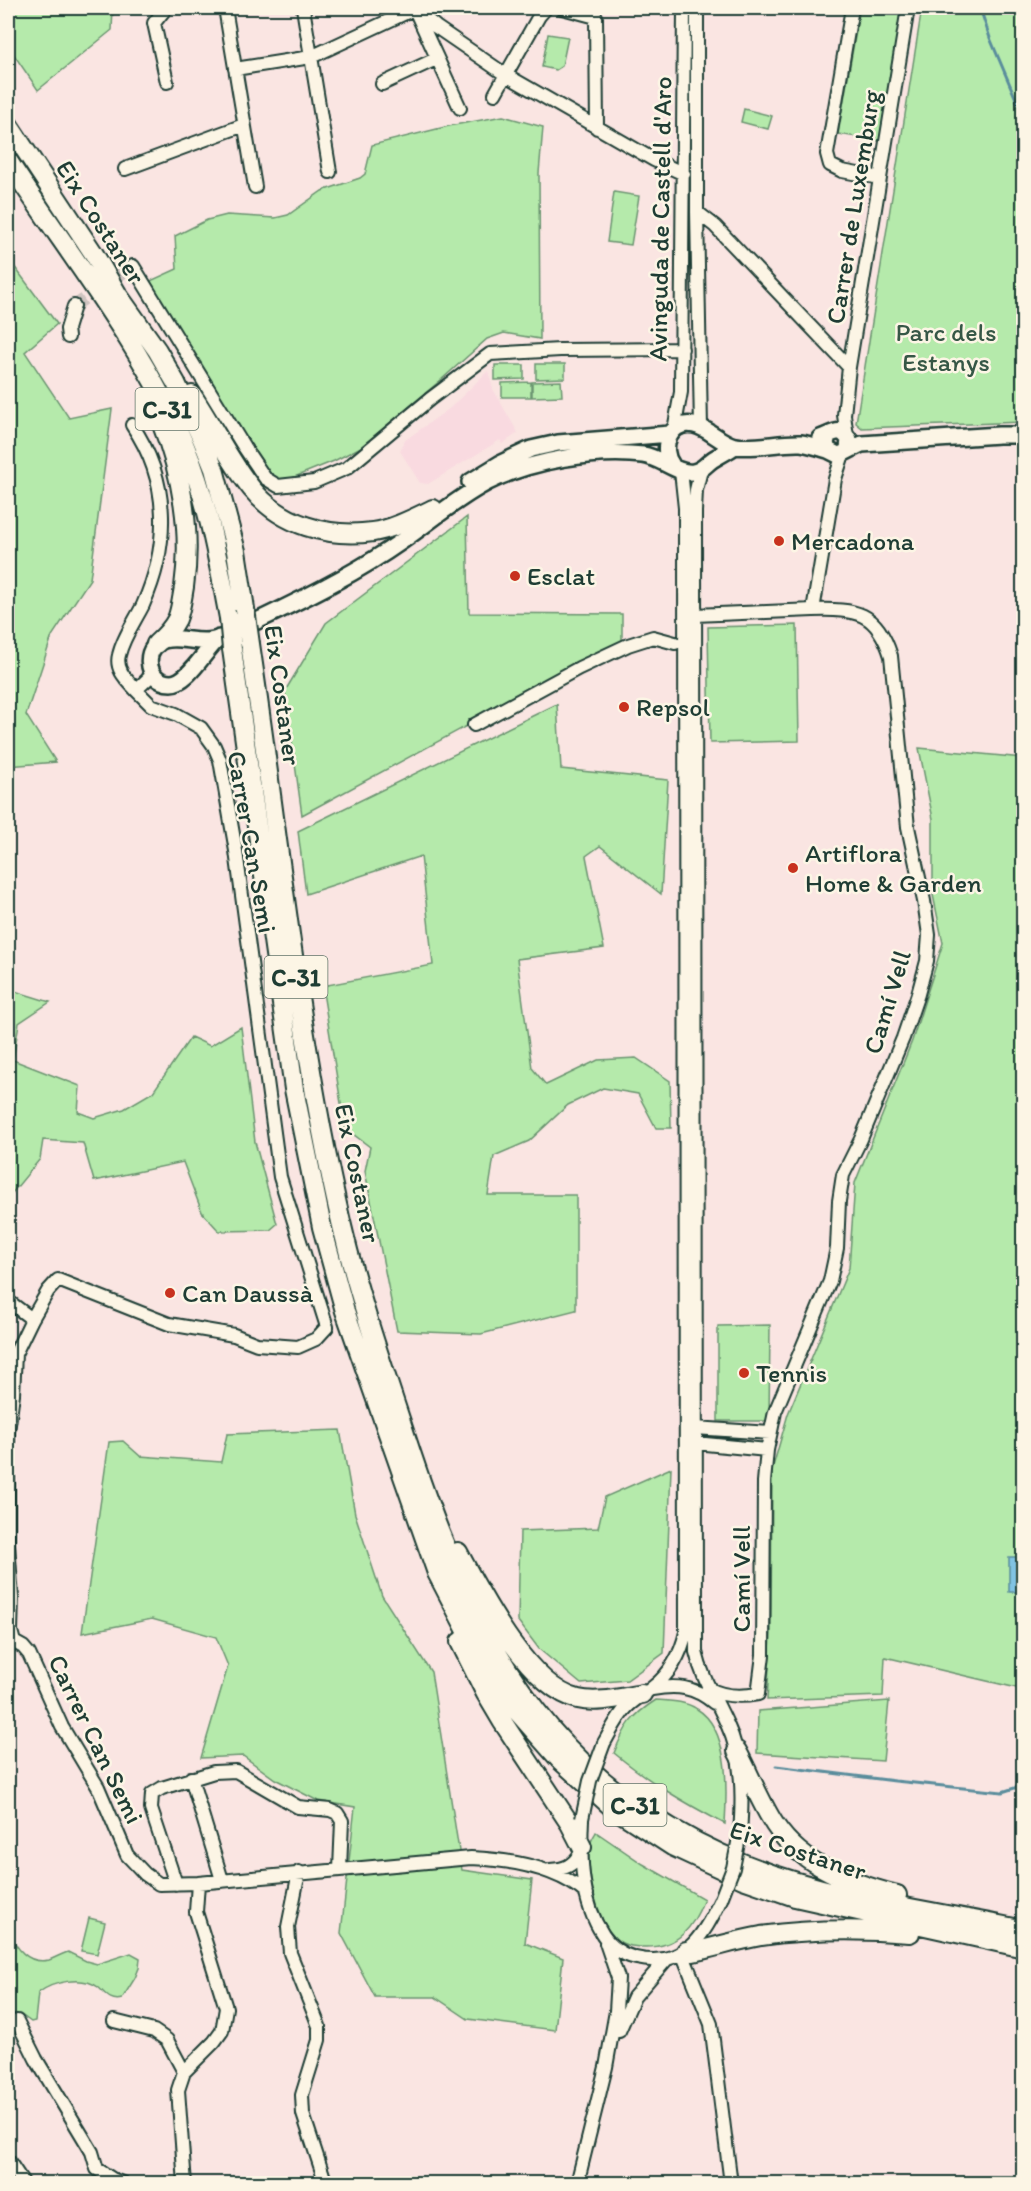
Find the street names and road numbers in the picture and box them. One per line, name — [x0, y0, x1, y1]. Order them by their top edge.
street label: Avinguda de Castell d'Aro — [642, 76, 678, 362]
street label: Carrer de Luxemburg — [819, 87, 887, 326]
street label: Eix Costaner — [49, 154, 153, 290]
road number: C-31 — [136, 388, 198, 430]
street label: Eix Costaner — [257, 623, 309, 767]
street label: Carrer Can Semi — [220, 748, 284, 936]
street label: Camí Vell — [856, 946, 918, 1058]
road number: C-31 — [264, 956, 328, 998]
street label: Eix Costaner — [328, 1101, 388, 1246]
street label: Camí Vell — [725, 1525, 757, 1633]
street label: Carrer Can Semi — [41, 1649, 151, 1829]
road number: C-31 — [604, 1784, 666, 1826]
street label: Eix Costaner — [726, 1813, 870, 1887]

